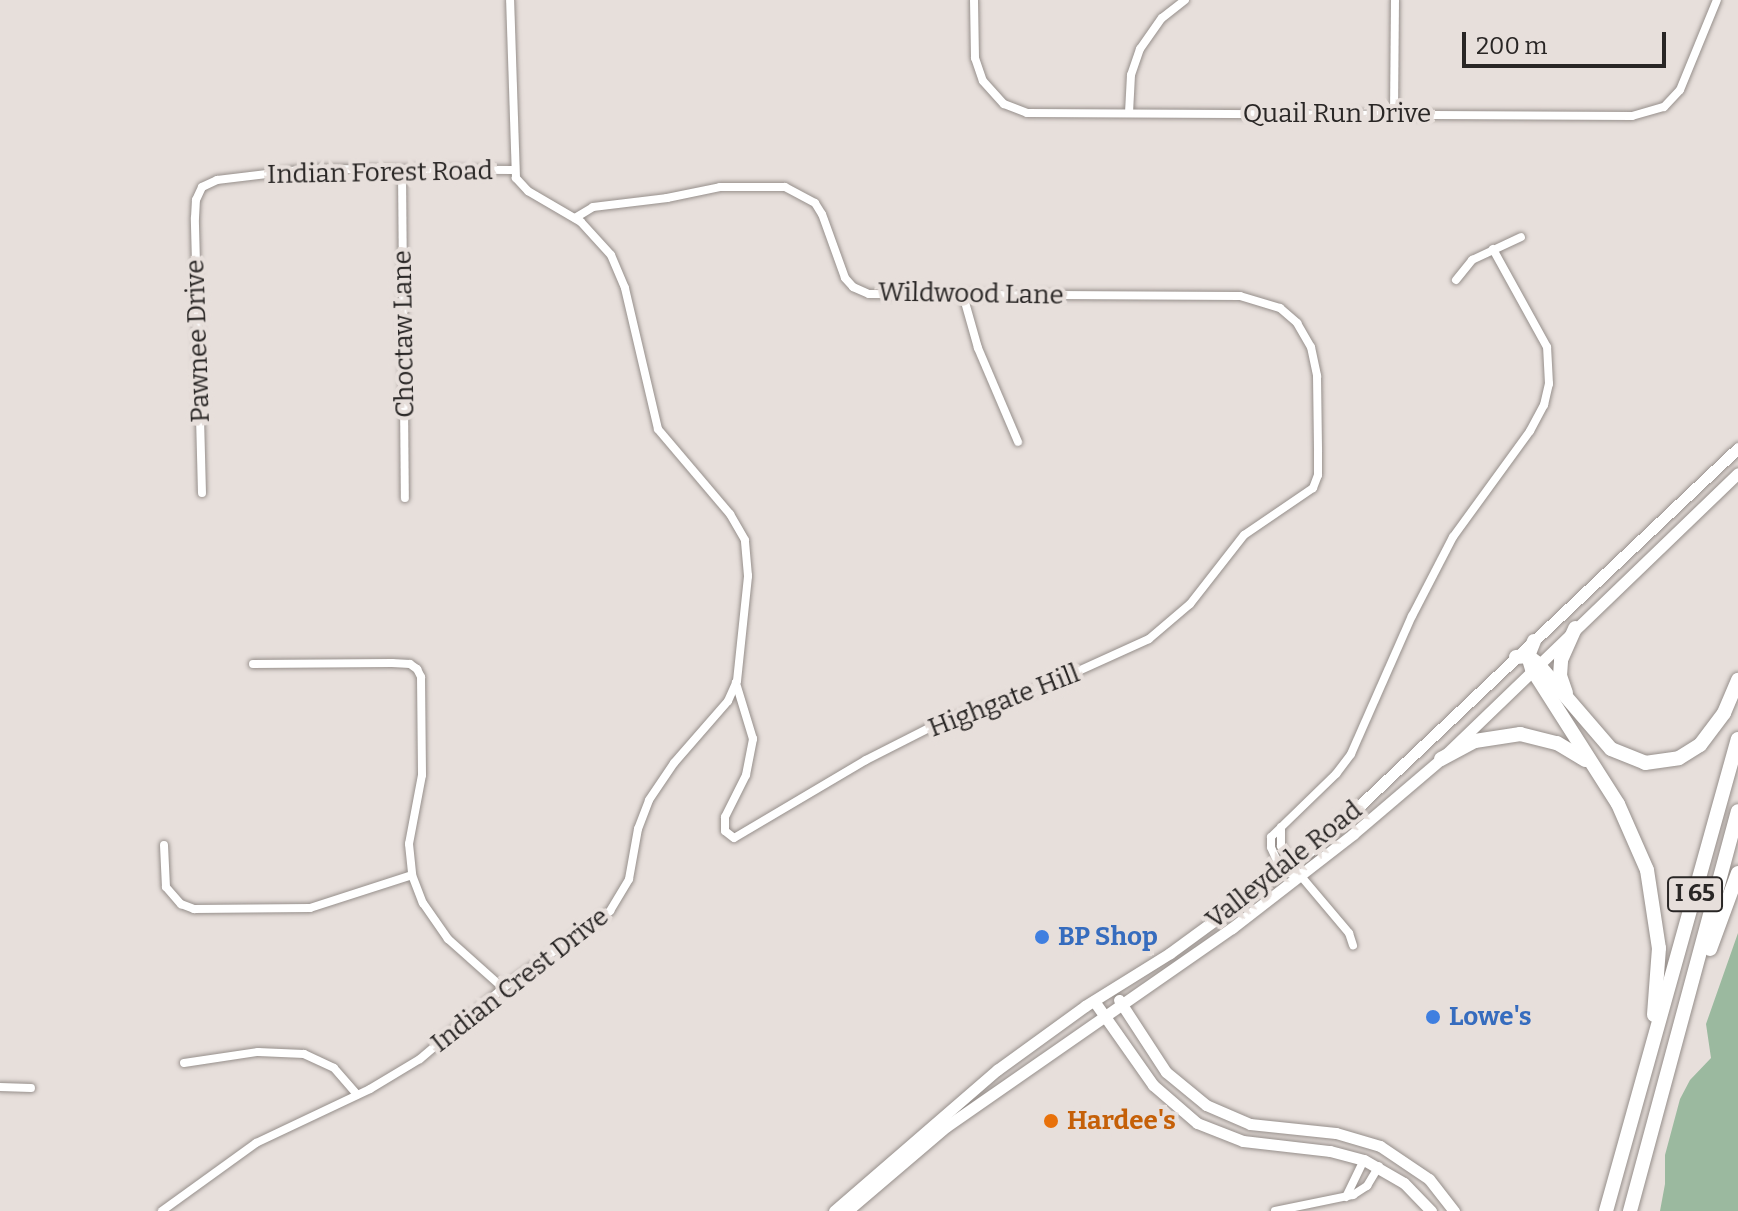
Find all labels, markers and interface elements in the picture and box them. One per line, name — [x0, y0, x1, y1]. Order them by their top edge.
scale bar — [1466, 16, 1670, 66]
text: 200 m — [1476, 32, 1548, 60]
street label: Quail Run Drive — [1243, 98, 1431, 130]
street label: Indian Forest Road — [267, 155, 493, 191]
street label: Choctaw Lane — [387, 250, 421, 418]
street label: Pawnee Drive — [180, 259, 216, 423]
street label: Wildwood Lane — [878, 277, 1064, 311]
street label: Highgate Hill — [924, 658, 1084, 744]
street label: Valleydale Road — [1200, 794, 1368, 936]
road number: I 65 — [1667, 874, 1723, 914]
street label: Indian Crest Drive — [425, 901, 615, 1059]
place label: BP Shop — [1058, 921, 1158, 953]
marker: BP Shop — [1033, 928, 1051, 946]
place label: Lowe's — [1449, 1001, 1532, 1033]
marker: Lowe's — [1424, 1008, 1442, 1026]
place label: Hardee's — [1067, 1105, 1176, 1137]
marker: Hardee's — [1042, 1112, 1060, 1130]

